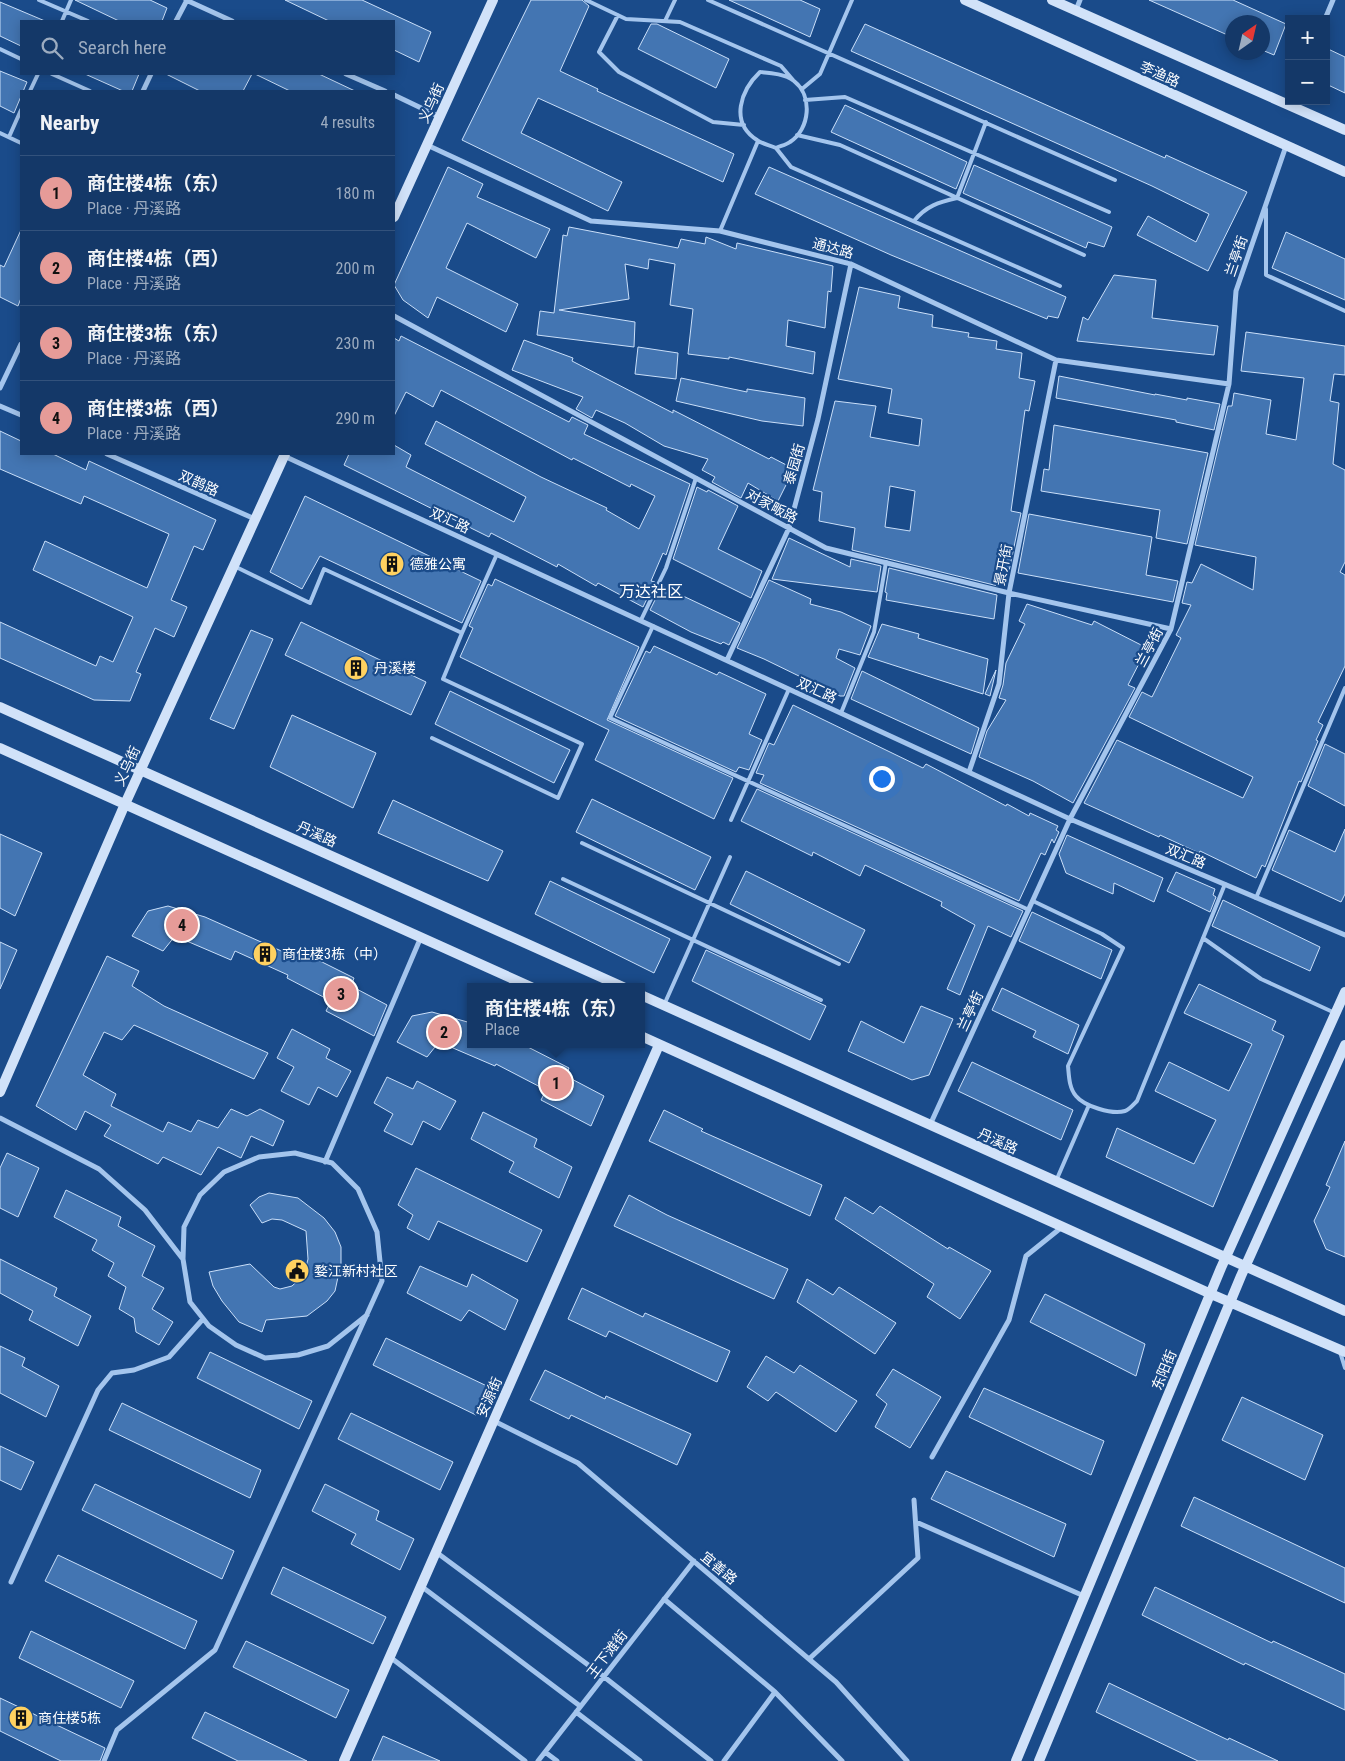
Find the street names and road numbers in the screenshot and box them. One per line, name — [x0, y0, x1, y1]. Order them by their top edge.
street label: 李渔路 — [1138, 58, 1182, 90]
street label: 义乌街 — [415, 81, 447, 125]
street label: 兰亭街 — [1222, 234, 1250, 278]
street label: 通达路 — [811, 235, 855, 261]
street label: 泰园街 — [781, 442, 807, 486]
street label: 双鹊路 — [177, 467, 221, 499]
street label: 对家畈路 — [744, 486, 800, 526]
street label: 双汇路 — [428, 504, 472, 536]
street label: 景开街 — [991, 543, 1015, 587]
street label: 兰亭街 — [1132, 625, 1166, 669]
street label: 双汇路 — [795, 674, 839, 706]
street label: 义乌街 — [111, 744, 143, 788]
street label: 丹溪路 — [295, 818, 339, 850]
street label: 双汇路 — [1164, 840, 1208, 872]
street label: 兰亭街 — [954, 989, 986, 1033]
street label: 丹溪路 — [976, 1125, 1020, 1157]
street label: 东阳街 — [1148, 1348, 1180, 1392]
street label: 安源街 — [473, 1375, 505, 1419]
street label: 宜善路 — [698, 1548, 740, 1588]
street label: 王下滩街 — [583, 1627, 631, 1681]

